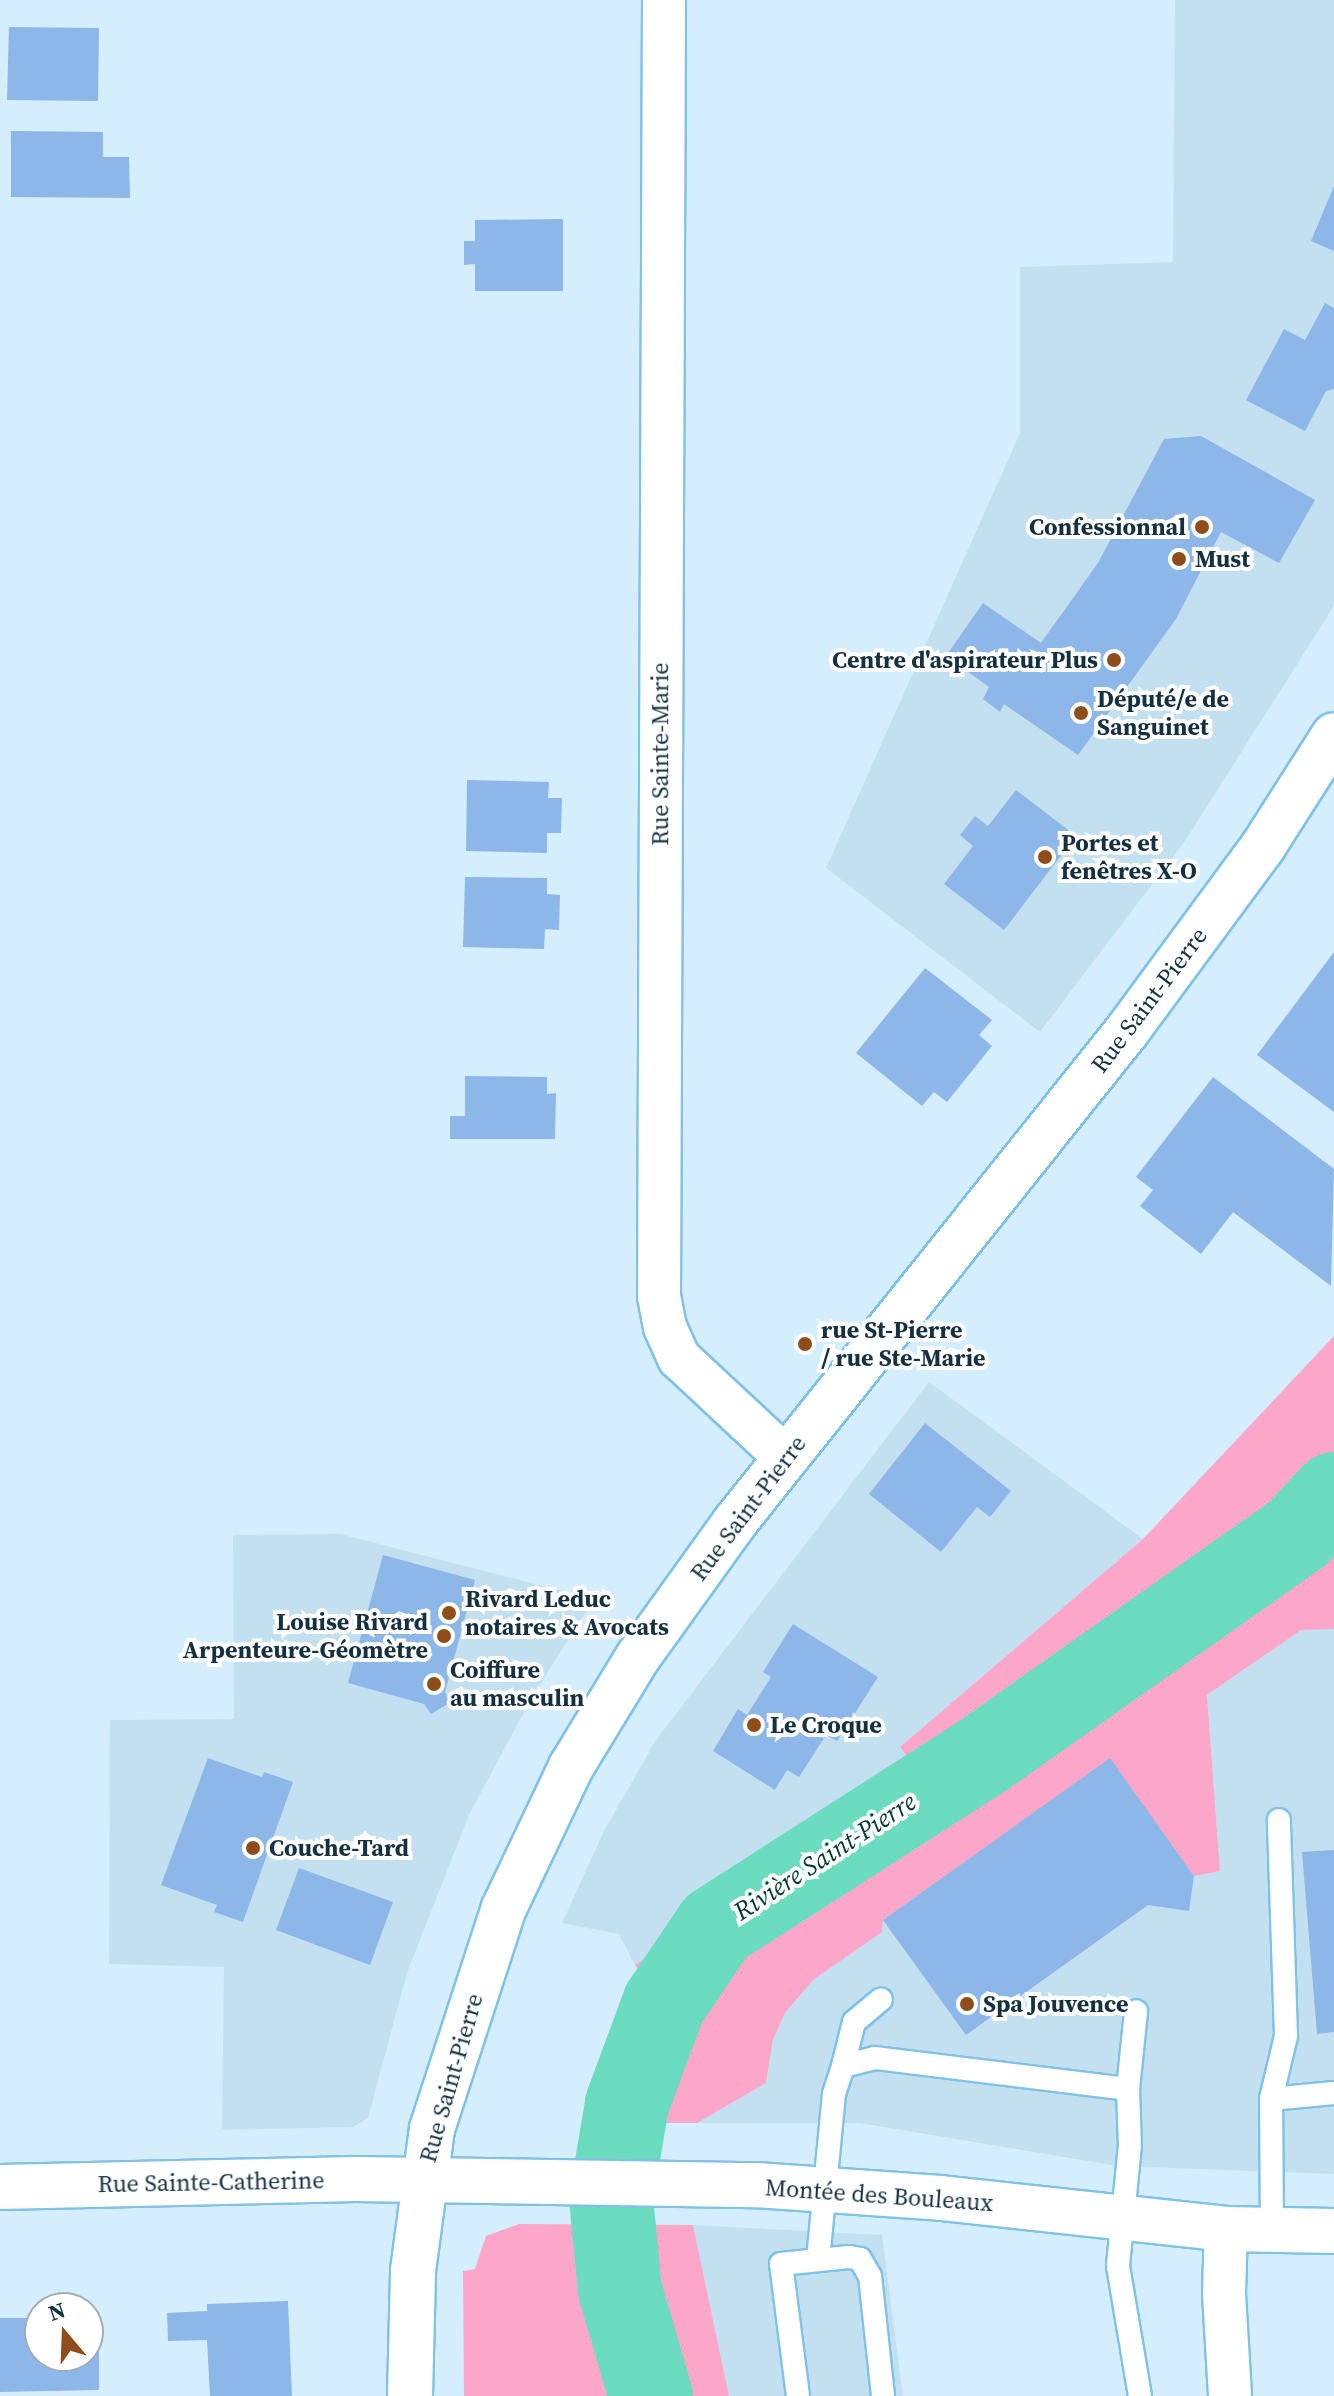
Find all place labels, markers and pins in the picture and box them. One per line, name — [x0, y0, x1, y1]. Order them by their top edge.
place label: Confessionnal — [1029, 513, 1186, 541]
marker: Confessionnal — [1193, 518, 1211, 536]
place label: Must — [1195, 545, 1250, 573]
marker: Must — [1170, 550, 1188, 568]
place label: Centre d'aspirateur Plus — [832, 646, 1098, 674]
marker: Centre d'aspirateur Plus — [1105, 651, 1123, 669]
place label: Député/e de Sanguinet — [1097, 685, 1229, 741]
marker: Député/e de Sanguinet — [1072, 704, 1090, 722]
place label: Portes et fenêtres X-O — [1061, 829, 1197, 885]
marker: Portes et fenêtres X-O — [1036, 848, 1054, 866]
place label: rue St-Pierre / rue Ste-Marie — [821, 1316, 986, 1372]
marker: rue St-Pierre / rue Ste-Marie — [796, 1335, 814, 1353]
place label: Rivard Leduc notaires & Avocats — [465, 1585, 669, 1641]
marker: Rivard Leduc notaires & Avocats — [440, 1604, 458, 1622]
place label: Louise Rivard Arpenteure-Géomètre — [183, 1608, 428, 1664]
marker: Louise Rivard Arpenteure-Géomètre — [435, 1627, 453, 1645]
place label: Coiffure au masculin — [450, 1656, 584, 1712]
marker: Coiffure au masculin — [425, 1675, 443, 1693]
place label: Le Croque — [770, 1711, 882, 1739]
marker: Le Croque — [745, 1716, 763, 1734]
place label: Couche-Tard — [269, 1834, 409, 1862]
marker: Couche-Tard — [244, 1839, 262, 1857]
place label: Spa Jouvence — [983, 1990, 1129, 2018]
marker: Spa Jouvence — [958, 1995, 976, 2013]

